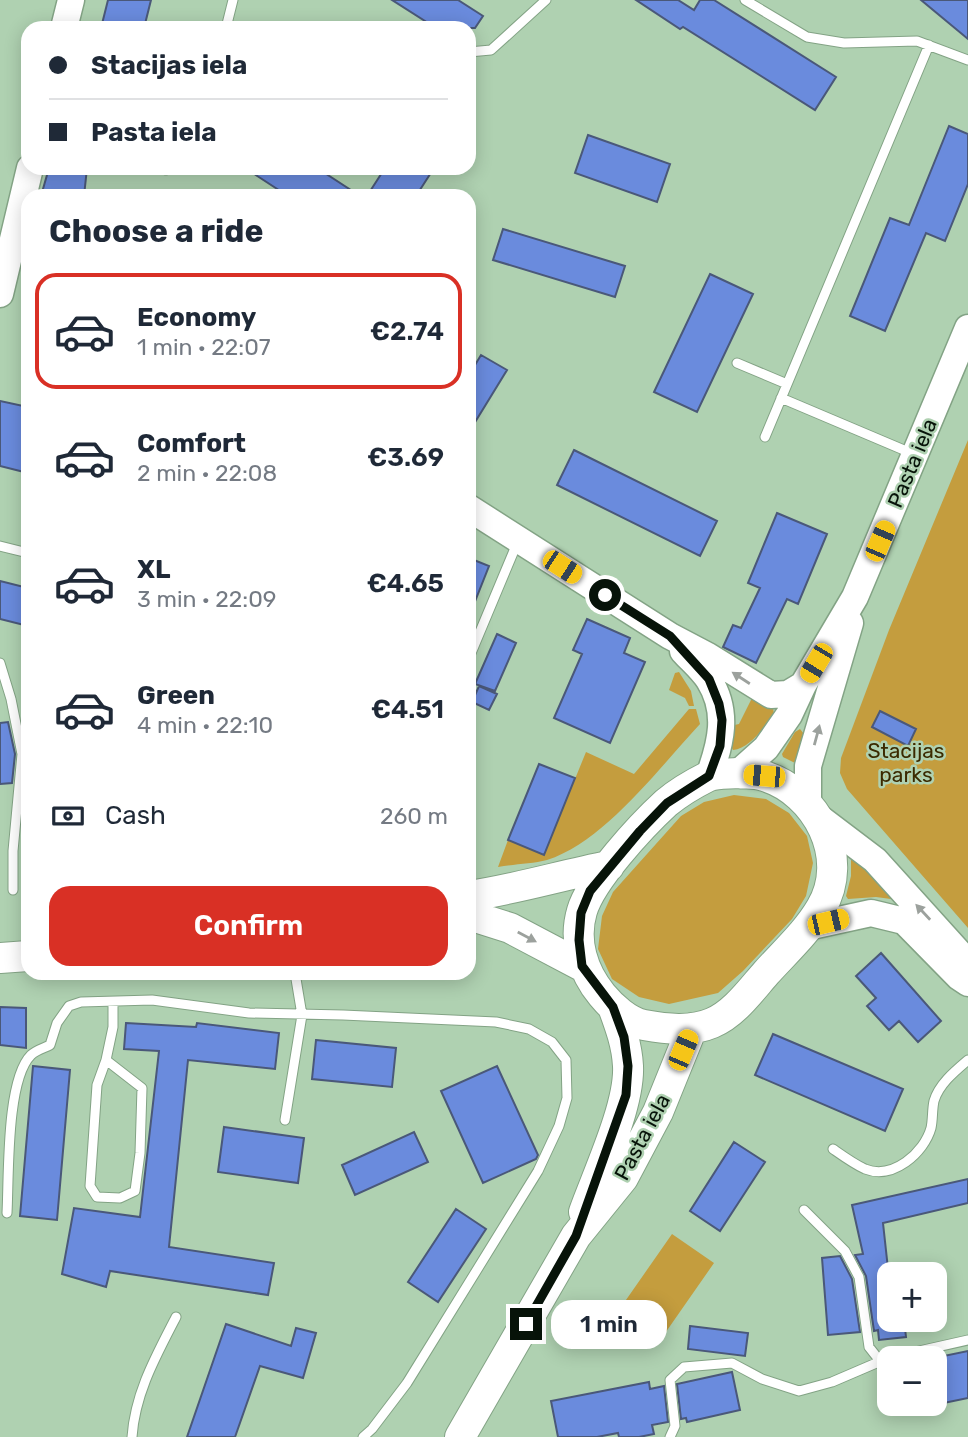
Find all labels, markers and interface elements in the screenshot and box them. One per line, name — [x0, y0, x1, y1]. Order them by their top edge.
text: Stacijas iela — [91, 50, 247, 81]
text: Pasta iela — [91, 117, 217, 148]
text: Choose a ride — [49, 212, 263, 250]
icon: car — [53, 300, 116, 363]
text: Economy — [137, 302, 256, 333]
text: €2.74 — [370, 316, 444, 347]
text: 1 min · 22:07 — [137, 333, 271, 361]
street label: Pasta iela — [882, 415, 942, 511]
icon: car — [53, 426, 116, 489]
text: Comfort — [137, 428, 246, 459]
text: €3.69 — [367, 442, 444, 473]
text: 2 min · 22:08 — [137, 459, 277, 487]
car — [863, 518, 898, 564]
car — [539, 547, 586, 587]
icon: car — [53, 552, 116, 615]
text: XL — [137, 554, 170, 585]
text: €4.65 — [367, 568, 444, 599]
route start — [589, 579, 621, 611]
text: 3 min · 22:09 — [137, 585, 276, 613]
car — [797, 640, 836, 686]
one-way arrow — [732, 672, 751, 685]
icon: car — [53, 678, 116, 741]
text: Green — [137, 680, 215, 711]
text: €4.51 — [371, 694, 444, 725]
text: 4 min · 22:10 — [137, 711, 273, 739]
one-way arrow — [812, 724, 822, 745]
park label: Stacijas parks — [867, 738, 945, 787]
car — [743, 764, 786, 788]
icon: cash — [49, 797, 87, 835]
text: Cash — [105, 800, 166, 831]
text: 260 m — [380, 802, 448, 830]
button: Confirm — [49, 886, 448, 966]
one-way arrow — [916, 904, 932, 921]
car — [806, 907, 851, 937]
one-way arrow — [517, 931, 537, 942]
car — [666, 1027, 701, 1073]
street label: Pasta iela — [609, 1090, 675, 1184]
map controls — [877, 1262, 947, 1416]
button: + — [877, 1262, 947, 1332]
callout: 1 min — [550, 1300, 666, 1348]
route end — [510, 1308, 542, 1340]
text: 1 min — [580, 1310, 638, 1338]
button: − — [877, 1346, 947, 1416]

